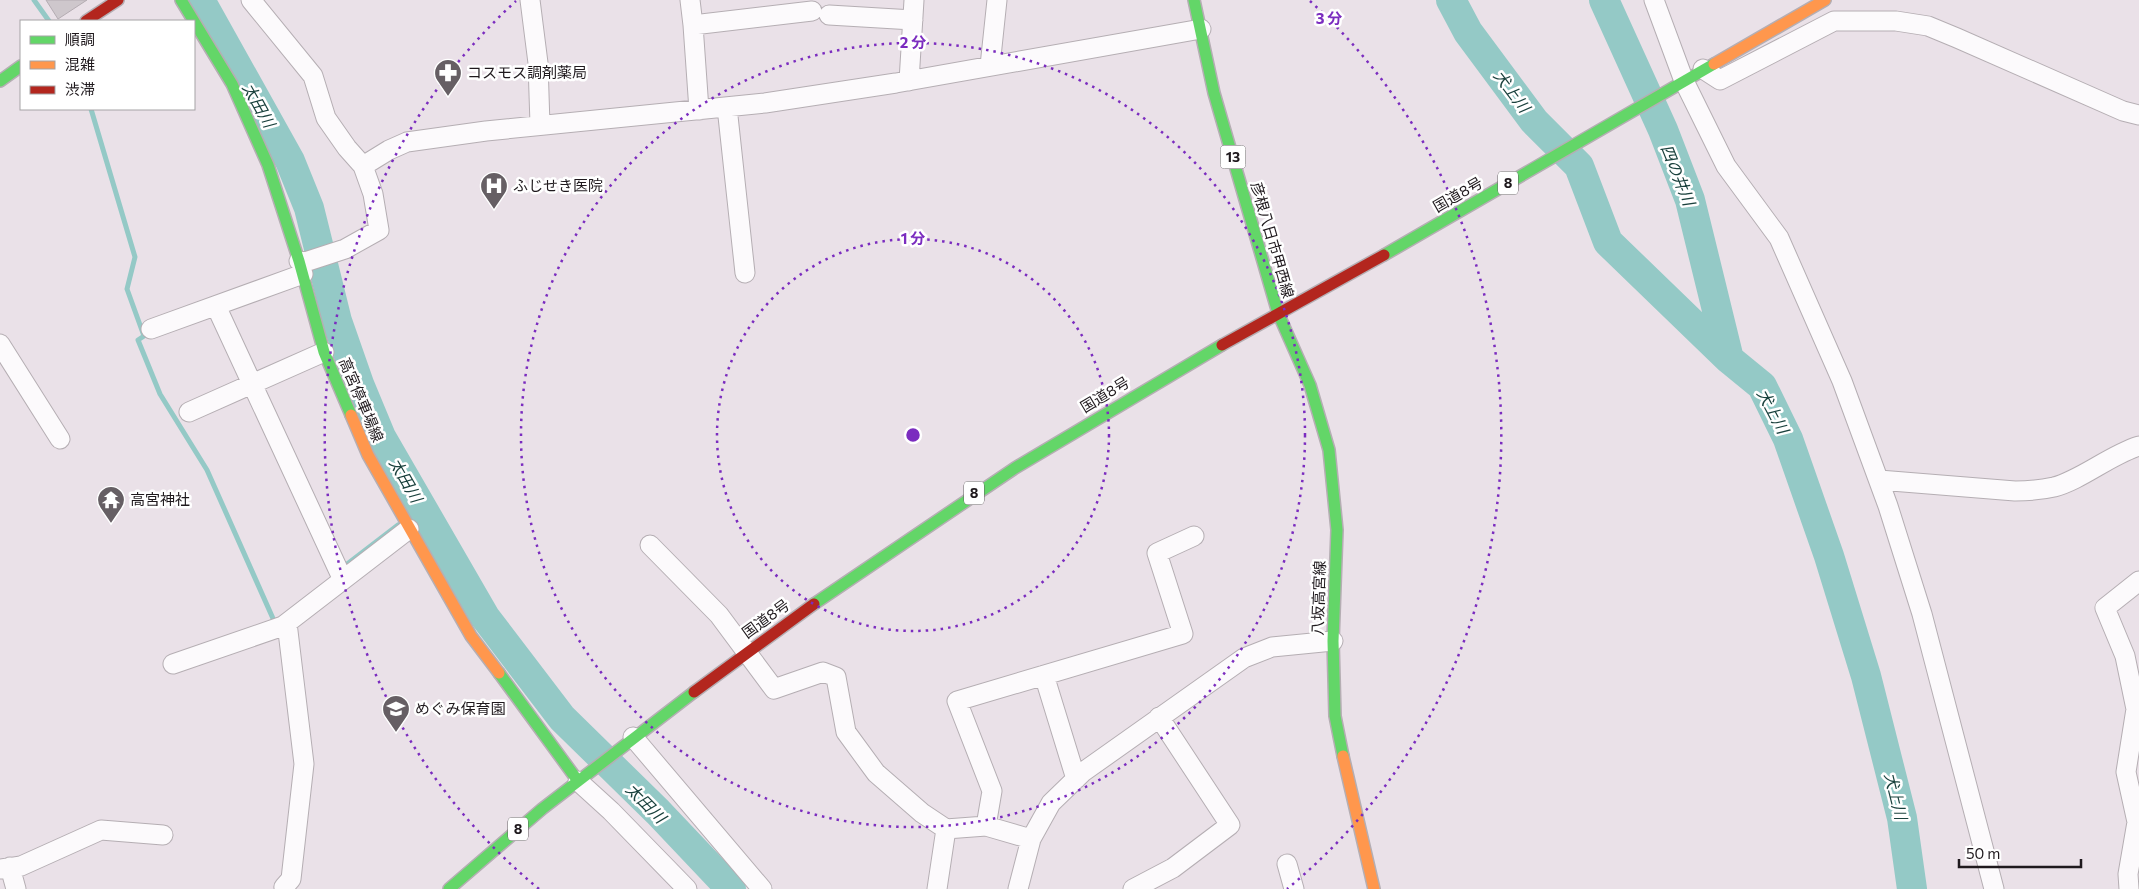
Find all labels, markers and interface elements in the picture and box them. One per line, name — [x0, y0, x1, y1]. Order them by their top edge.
text: 3 分 — [1316, 9, 1342, 27]
legend — [20, 20, 195, 110]
text: 順調 — [65, 30, 95, 48]
text: 2 分 — [900, 33, 926, 51]
text: 混雑 — [65, 55, 95, 73]
pharmacy icon: コスモス調剤薬局 — [433, 58, 463, 97]
place label: コスモス調剤薬局 — [467, 63, 587, 81]
water label: 犬上川 — [1490, 66, 1536, 117]
water label: 太田川 — [239, 79, 280, 132]
text: 渋滞 — [65, 80, 95, 98]
water label: 四の井川 — [1658, 142, 1700, 210]
road number: 13 — [1220, 146, 1246, 168]
hospital icon: ふじせき医院 — [479, 171, 509, 210]
road number: 8 — [1498, 172, 1518, 194]
street label: 国道8号 — [1430, 173, 1485, 215]
place label: ふじせき医院 — [513, 176, 603, 194]
street label: 彦根八日市甲西線 — [1248, 180, 1298, 300]
text: 1 分 — [901, 229, 925, 247]
street label: 高宮停車場線 — [336, 355, 388, 445]
street label: 国道8号 — [1077, 372, 1132, 416]
water label: 犬上川 — [1754, 385, 1794, 438]
centre of rings — [904, 426, 922, 444]
water label: 太田川 — [386, 454, 428, 507]
road number: 8 — [964, 482, 984, 504]
temple icon: 高宮神社 — [96, 485, 126, 524]
place label: 高宮神社 — [130, 490, 190, 508]
street label: 八坂高宮線 — [1308, 560, 1328, 636]
street label: 国道8号 — [738, 595, 793, 641]
school or university icon: めぐみ保育園 — [381, 694, 411, 733]
place label: めぐみ保育園 — [415, 699, 505, 717]
water label: 犬上川 — [1881, 770, 1912, 823]
water label: 太田川 — [623, 779, 671, 828]
road number: 8 — [508, 818, 528, 841]
scale bar — [1959, 836, 2082, 868]
text: 50 m — [1966, 844, 2000, 862]

